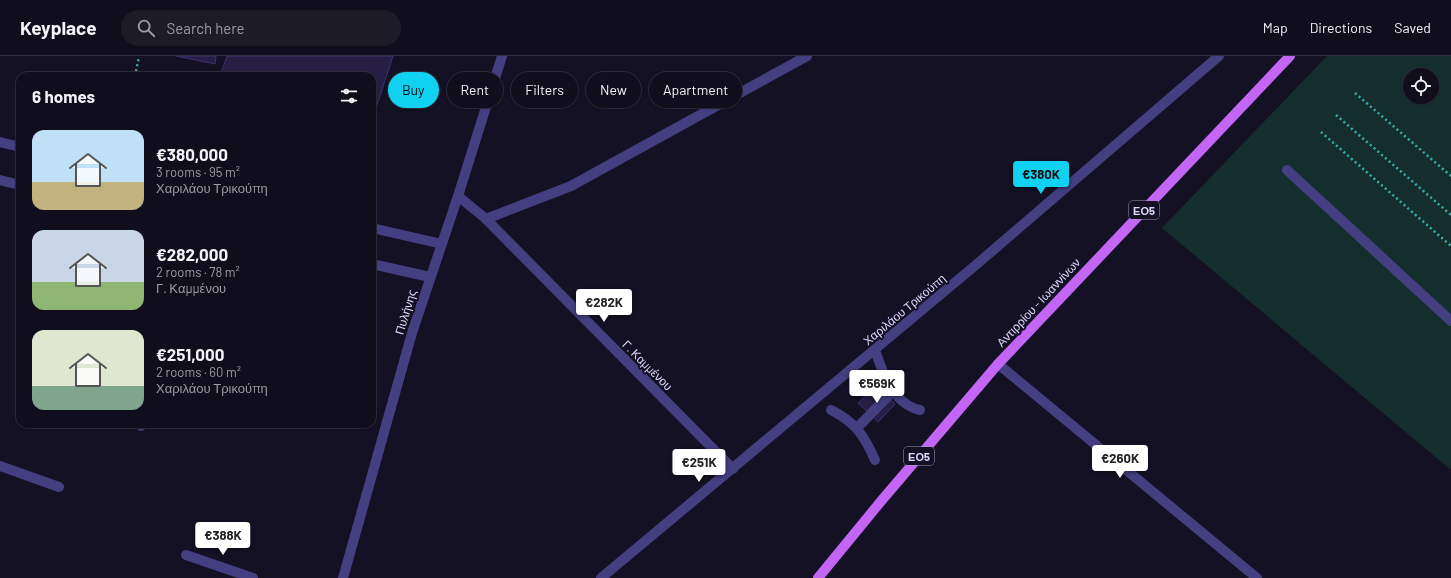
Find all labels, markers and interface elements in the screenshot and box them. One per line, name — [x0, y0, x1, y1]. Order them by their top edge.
search box — [121, 10, 401, 46]
text: Keyplace — [20, 16, 97, 39]
icon: search — [135, 17, 157, 39]
text: Search here — [167, 19, 245, 37]
text: Map — [1263, 19, 1288, 36]
text: Directions — [1310, 19, 1372, 36]
text: Saved — [1394, 19, 1431, 36]
map controls — [1403, 68, 1439, 104]
button: locate — [1403, 68, 1439, 104]
chip: Buy — [388, 72, 439, 108]
chip: Rent — [447, 72, 503, 108]
chip: Filters — [511, 72, 578, 108]
chip: New — [586, 72, 641, 108]
chip: Apartment — [649, 72, 742, 108]
icon: filters — [338, 85, 360, 107]
text: 6 homes — [32, 86, 95, 106]
text: €380,000 — [156, 144, 228, 164]
icon: home — [64, 146, 112, 194]
pin: €380K — [1013, 161, 1069, 195]
text: 3 rooms · 95 m² — [156, 164, 240, 180]
text: €380K — [1022, 166, 1060, 182]
text: Χαριλάου Τρικούπη — [156, 180, 268, 196]
road number: ΕΟ5 — [1129, 201, 1159, 219]
text: €282,000 — [156, 244, 228, 264]
icon: home — [64, 246, 112, 294]
street label: Αντιρρίου - Ιωαννίνων — [993, 255, 1083, 350]
text: 2 rooms · 78 m² — [156, 264, 240, 280]
street label: Χαριλάου Τρικούπη — [860, 270, 949, 348]
text: Γ. Καμμένου — [156, 280, 226, 296]
street label: Πυλήνης — [392, 288, 419, 337]
pin: €282K — [576, 289, 632, 323]
text: €282K — [585, 294, 623, 310]
street label: Γ. Καμμένου — [620, 337, 676, 393]
text: €251,000 — [156, 344, 224, 364]
icon: home — [64, 346, 112, 394]
text: 2 rooms · 60 m² — [156, 364, 241, 380]
pin: €569K — [849, 370, 905, 404]
text: €569K — [858, 375, 896, 391]
text: Χαριλάου Τρικούπη — [156, 380, 268, 396]
pin: €260K — [1092, 445, 1148, 479]
road number: ΕΟ5 — [904, 447, 934, 465]
pin: €251K — [671, 449, 727, 483]
text: €260K — [1101, 450, 1139, 466]
text: €251K — [681, 454, 717, 470]
pin: €388K — [195, 522, 251, 556]
text: €388K — [204, 527, 242, 543]

